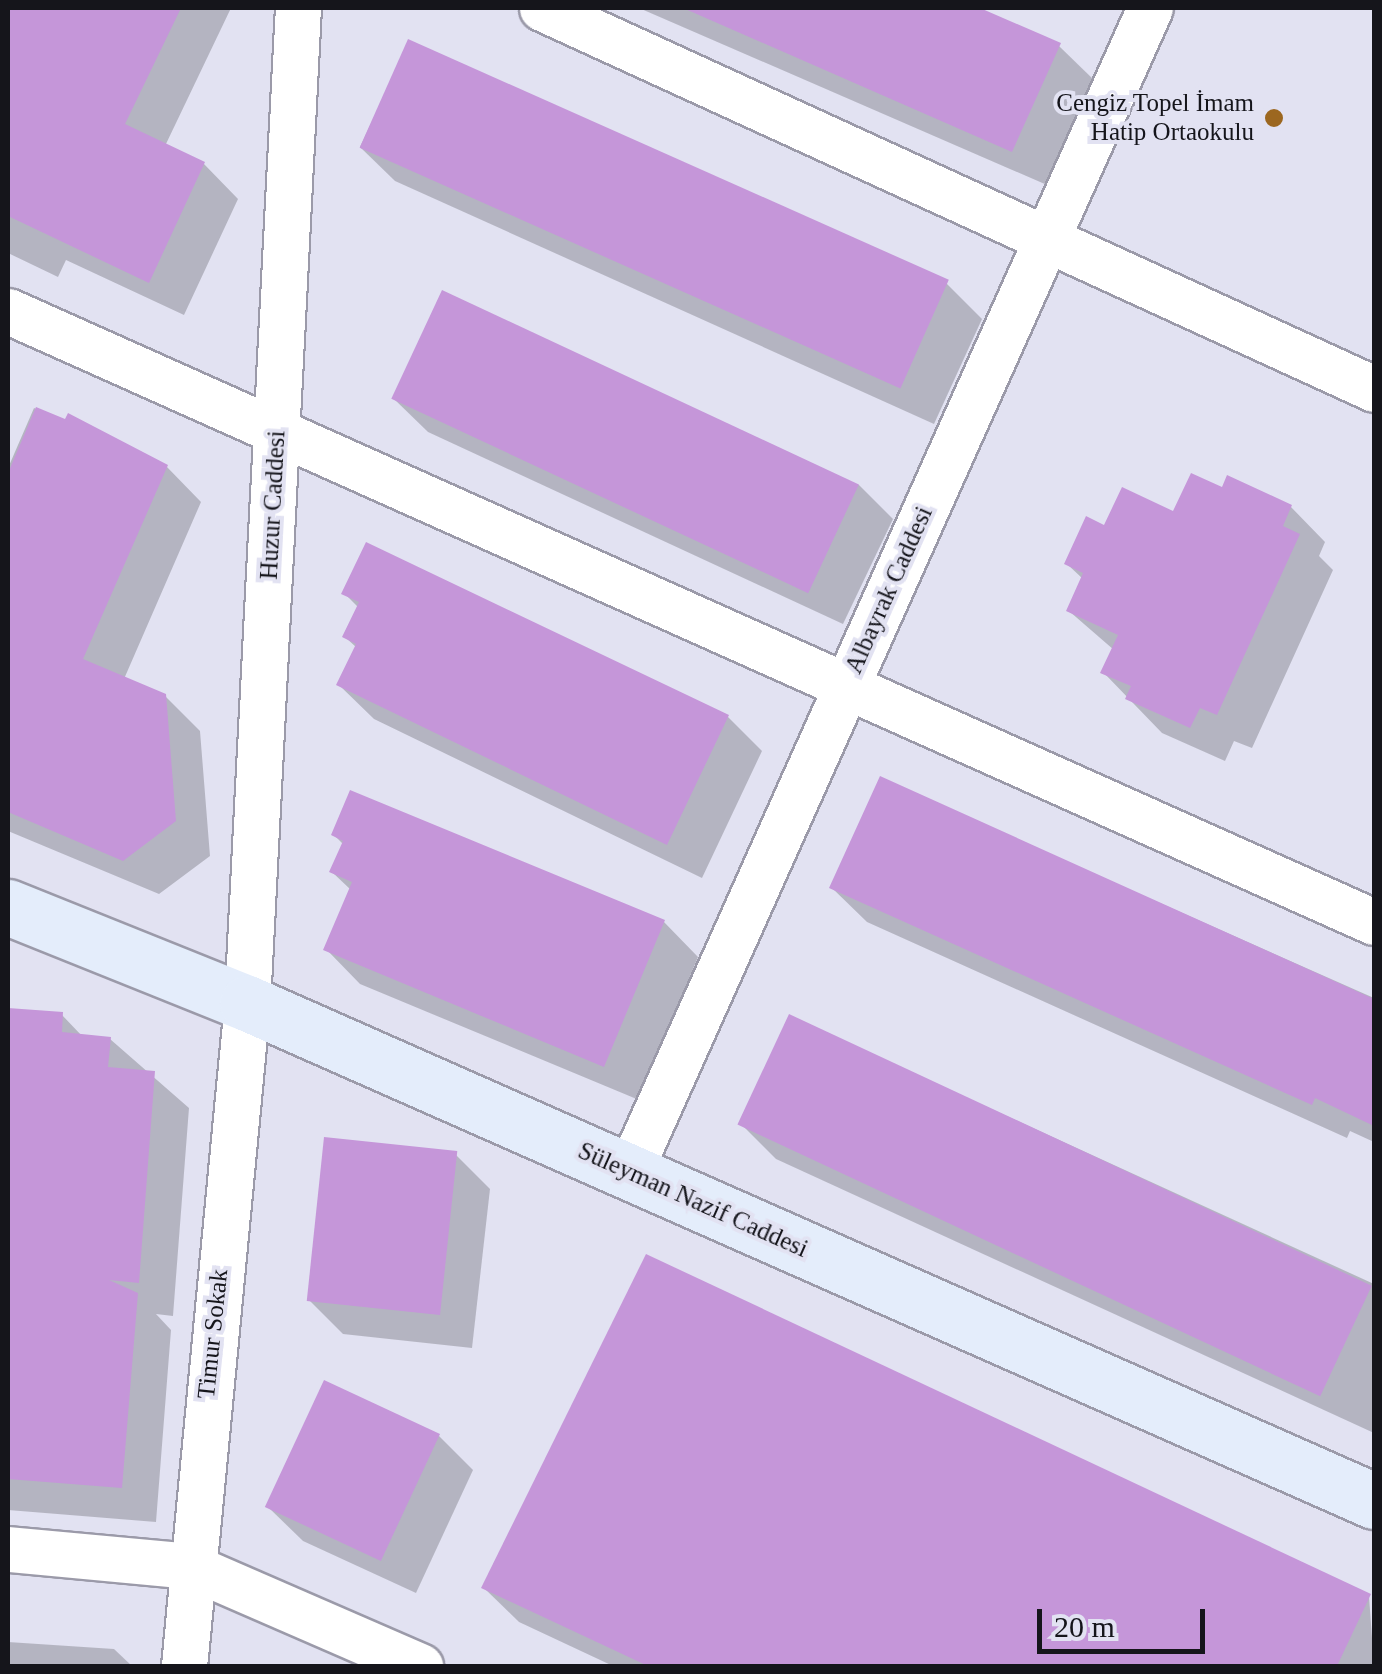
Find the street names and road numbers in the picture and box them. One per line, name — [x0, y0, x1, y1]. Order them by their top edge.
street label: Huzur Caddesi — [254, 430, 292, 580]
street label: Albayrak Caddesi — [839, 502, 939, 678]
street label: Süleyman Nazif Caddesi — [573, 1136, 813, 1264]
street label: Timur Sokak — [191, 1268, 235, 1400]

